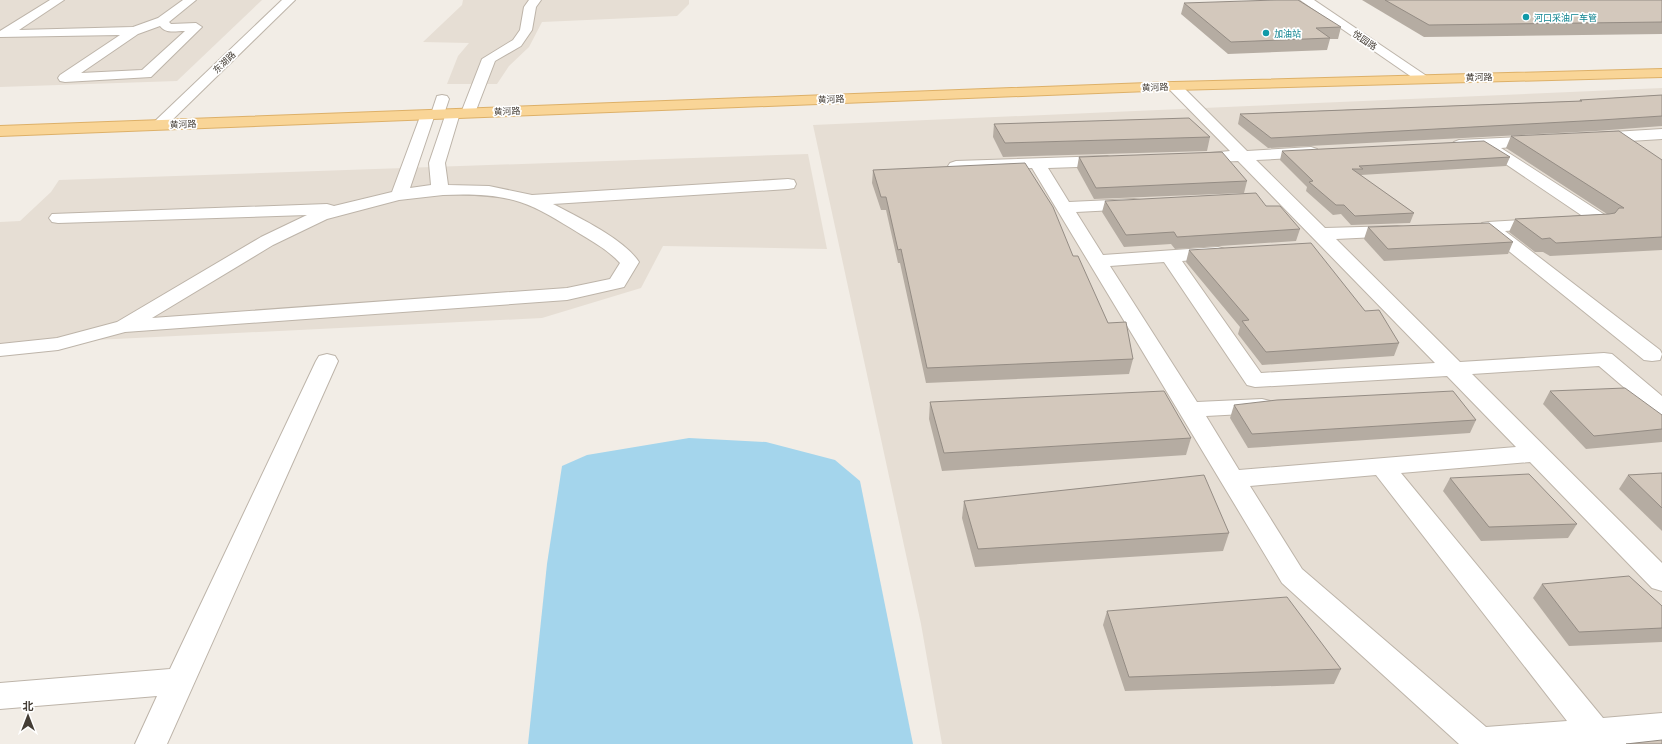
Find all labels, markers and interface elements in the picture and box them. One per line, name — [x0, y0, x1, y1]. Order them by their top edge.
marker: 河口采油厂车管 — [1521, 12, 1531, 22]
place label: 河口采油厂车管 — [1534, 12, 1597, 23]
marker: 加油站 — [1261, 28, 1271, 38]
place label: 加油站 — [1274, 28, 1301, 39]
street label: 悦园路 — [1351, 28, 1379, 52]
street label: 东湖路 — [210, 49, 238, 75]
street label: 黄河路 — [1465, 71, 1493, 83]
street label: 黄河路 — [1141, 81, 1169, 93]
street label: 黄河路 — [817, 93, 845, 105]
street label: 黄河路 — [493, 105, 521, 117]
street label: 黄河路 — [169, 118, 197, 130]
north arrow — [8, 696, 48, 736]
text: 北 — [23, 699, 34, 713]

